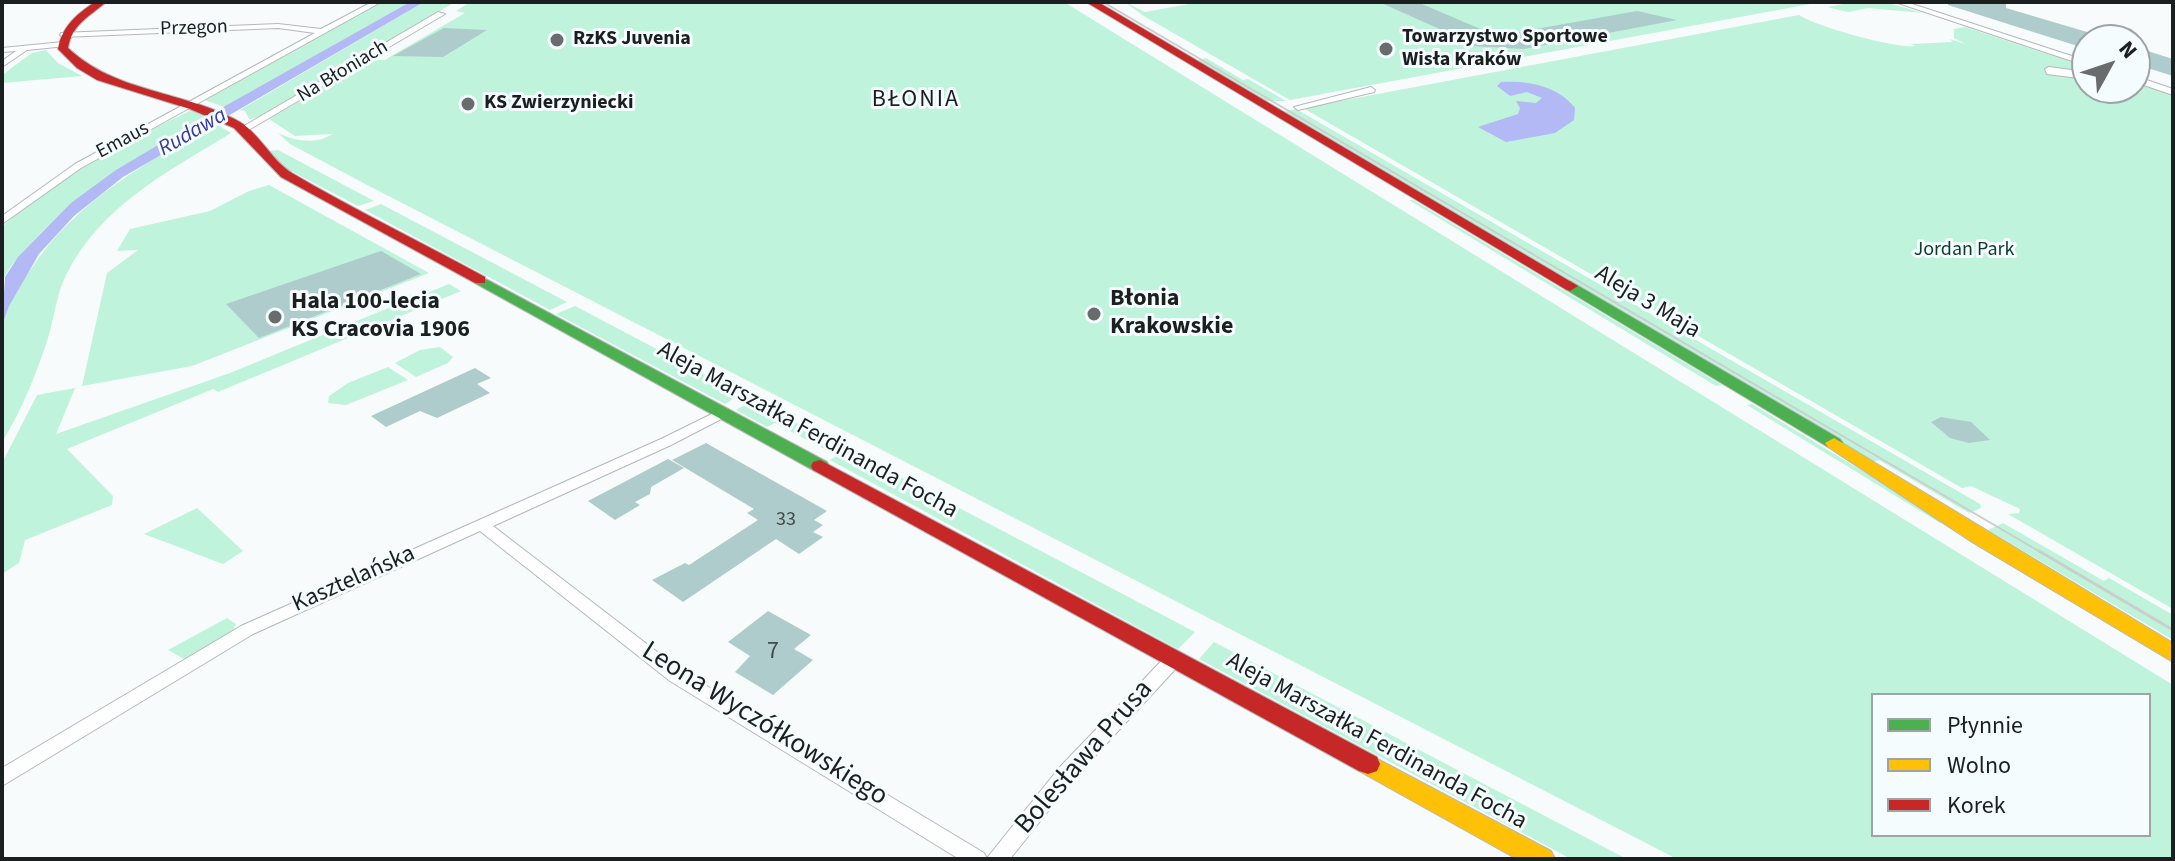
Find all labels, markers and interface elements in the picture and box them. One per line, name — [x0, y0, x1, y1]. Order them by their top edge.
street label: Przegon — [160, 16, 228, 42]
north arrow — [2071, 24, 2151, 104]
place label: Towarzystwo Sportowe Wisła Kraków — [1402, 26, 1608, 73]
place label: RzKS Juvenia — [573, 28, 691, 52]
marker: RzKS Juvenia — [548, 31, 566, 49]
text: N — [2111, 34, 2145, 66]
street label: Na Błoniach — [293, 36, 393, 108]
marker: Towarzystwo Sportowe Wisła Kraków — [1377, 40, 1395, 58]
district label: BŁONIA — [872, 87, 960, 115]
place label: KS Zwierzyniecki — [484, 92, 633, 116]
marker: KS Zwierzyniecki — [459, 95, 477, 113]
water label: Rudawa — [154, 103, 232, 163]
street label: Emaus — [92, 117, 154, 165]
park label: Jordan Park — [1914, 239, 2014, 263]
street label: Aleja 3 Maja — [1589, 260, 1705, 346]
place label: Błonia Krakowskie — [1110, 286, 1233, 342]
place label: Hala 100-lecia KS Cracovia 1906 — [291, 289, 470, 345]
marker: Błonia Krakowskie — [1085, 305, 1103, 323]
marker: Hala 100-lecia KS Cracovia 1906 — [266, 308, 284, 326]
street label: Aleja Marszałka Ferdinanda Focha — [652, 336, 962, 526]
house number: 33 — [776, 509, 796, 533]
street label: Kasztelańska — [288, 540, 420, 620]
street label: Leona Wyczółkowskiego — [635, 636, 893, 814]
house number: 7 — [767, 639, 779, 667]
street label: Aleja Marszałka Ferdinanda Focha — [1221, 647, 1531, 837]
street label: Bolesława Prusa — [1009, 674, 1161, 842]
legend — [1871, 693, 2151, 837]
text: Płynnie — [1947, 708, 2023, 743]
text: Wolno — [1947, 748, 2011, 783]
text: Korek — [1947, 788, 2006, 823]

